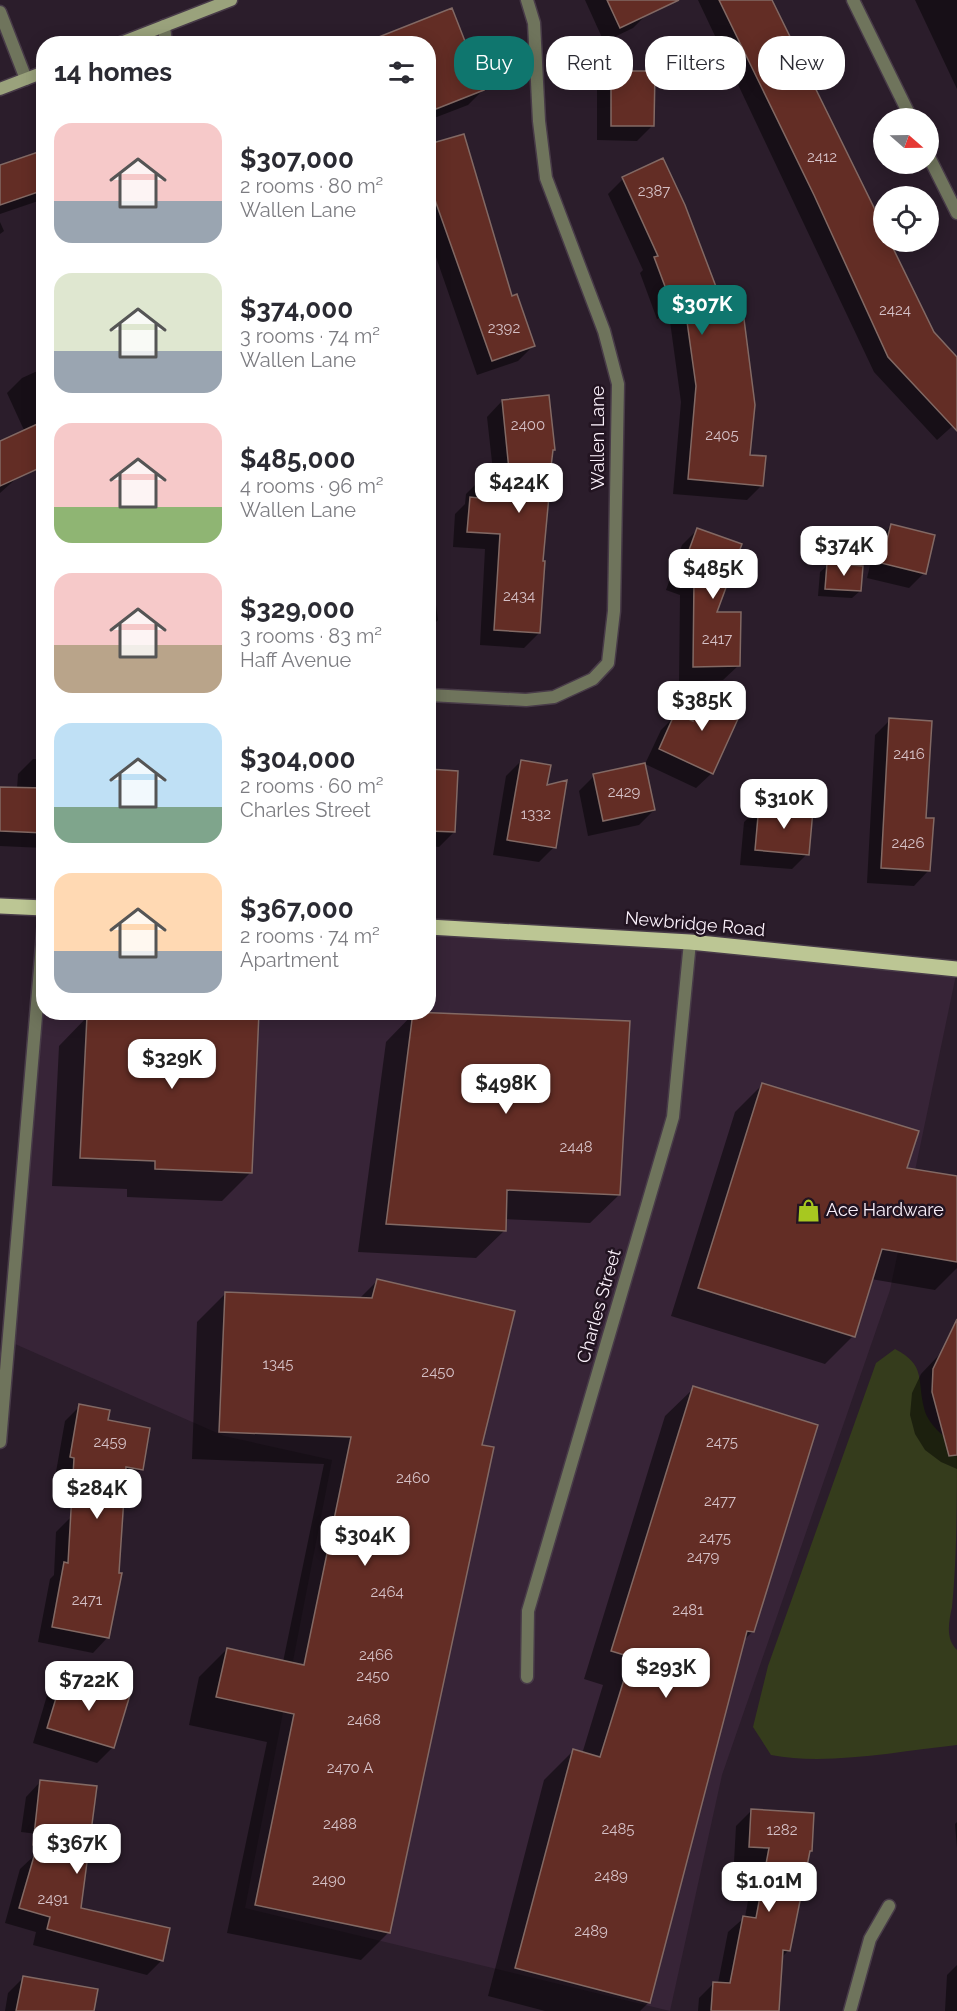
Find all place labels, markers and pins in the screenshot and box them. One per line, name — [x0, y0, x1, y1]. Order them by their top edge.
pin: $307K — [660, 285, 744, 336]
pin: $424K — [477, 463, 561, 514]
pin: $374K — [802, 526, 886, 577]
pin: $485K — [671, 549, 755, 600]
pin: $385K — [660, 681, 744, 732]
pin: $310K — [742, 779, 826, 830]
pin: $329K — [130, 1039, 214, 1090]
pin: $498K — [464, 1064, 548, 1115]
shop icon: Ace Hardware — [795, 1197, 821, 1223]
place label: Ace Hardware — [826, 1199, 944, 1220]
pin: $284K — [55, 1469, 139, 1520]
pin: $304K — [323, 1516, 407, 1567]
pin: $293K — [624, 1648, 708, 1699]
pin: $722K — [47, 1661, 131, 1712]
pin: $367K — [35, 1824, 119, 1875]
pin: $1.01M — [720, 1862, 818, 1913]

